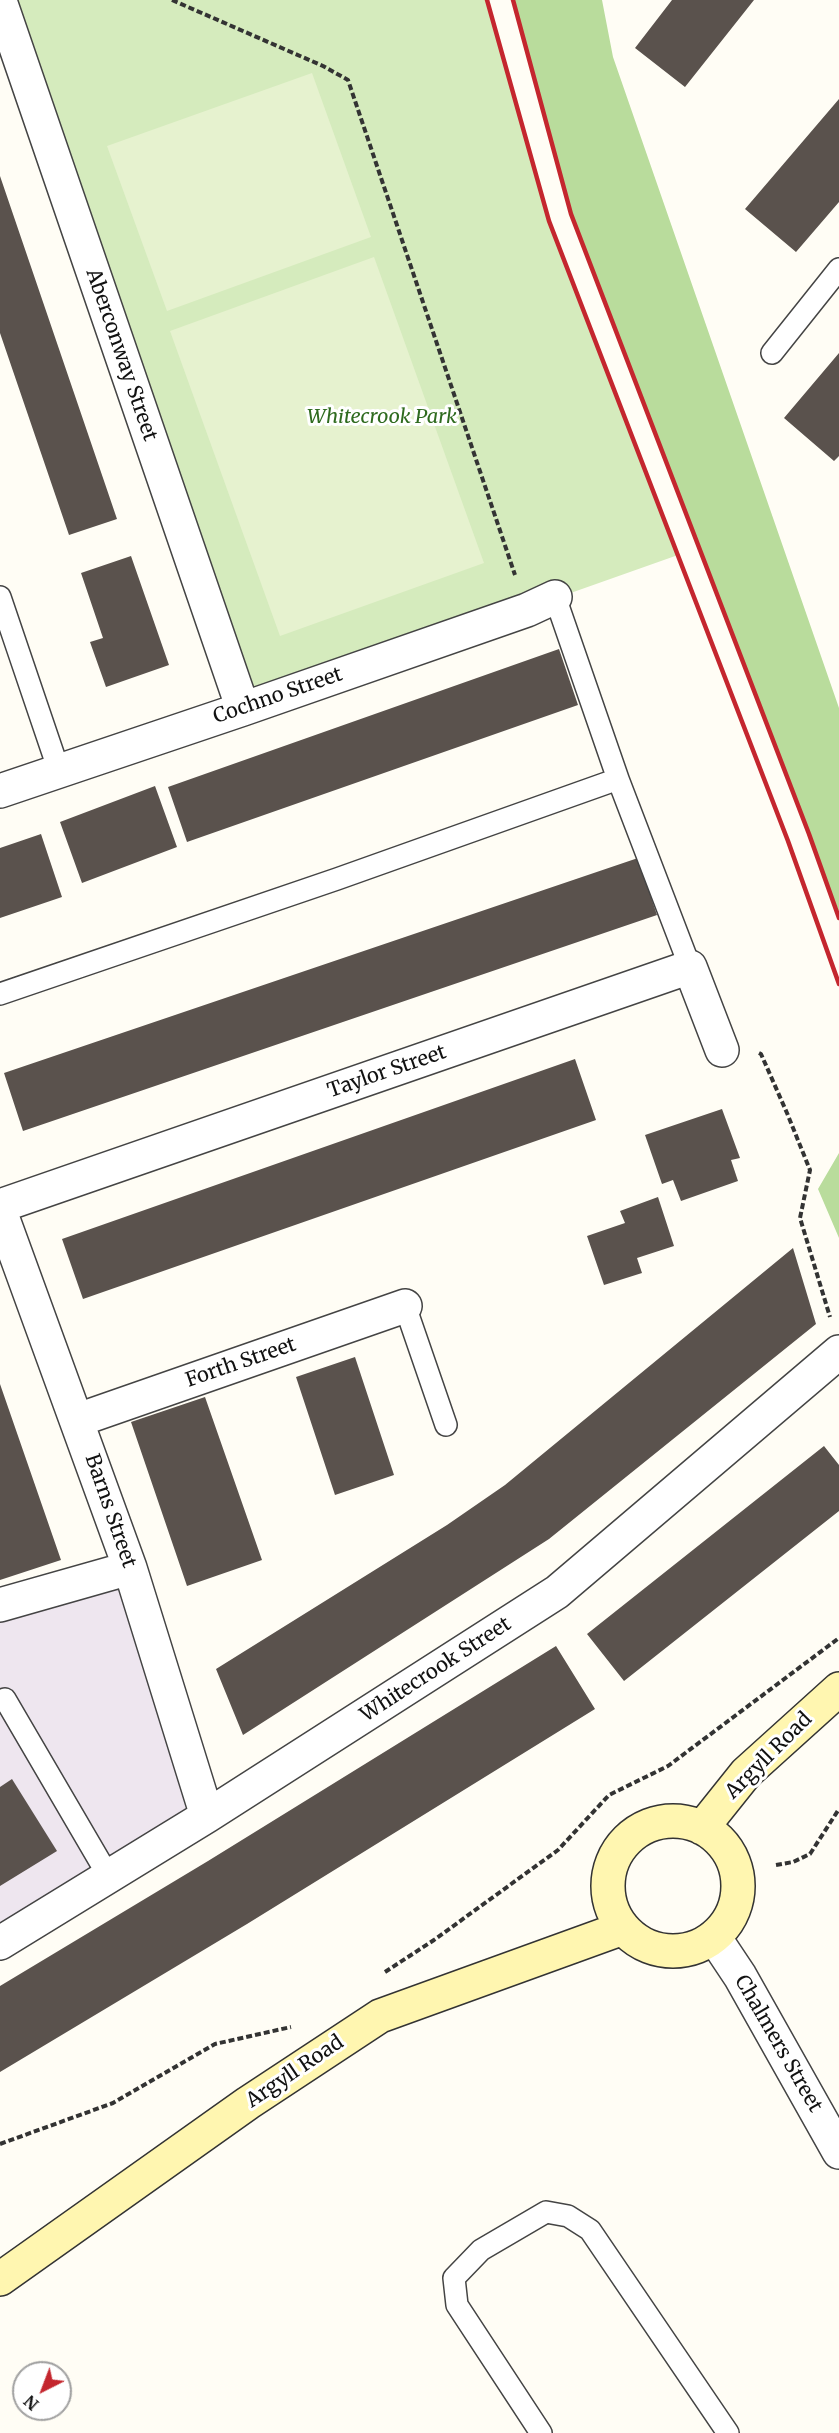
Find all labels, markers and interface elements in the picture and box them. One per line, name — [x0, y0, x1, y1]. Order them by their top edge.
street label: Aberconway Street — [80, 266, 162, 444]
park label: Whitecrook Park — [307, 405, 457, 429]
street label: Cochno Street — [210, 663, 346, 729]
street label: Taylor Street — [325, 1041, 449, 1103]
street label: Forth Street — [183, 1333, 299, 1393]
street label: Barns Street — [79, 1451, 141, 1571]
street label: Whitecrook Street — [356, 1612, 516, 1728]
street label: Argyll Road — [721, 1708, 817, 1804]
street label: Chalmers Street — [729, 1971, 827, 2117]
street label: Argyll Road — [242, 2031, 348, 2113]
north arrow — [12, 2361, 72, 2421]
text: N — [20, 2391, 43, 2415]

